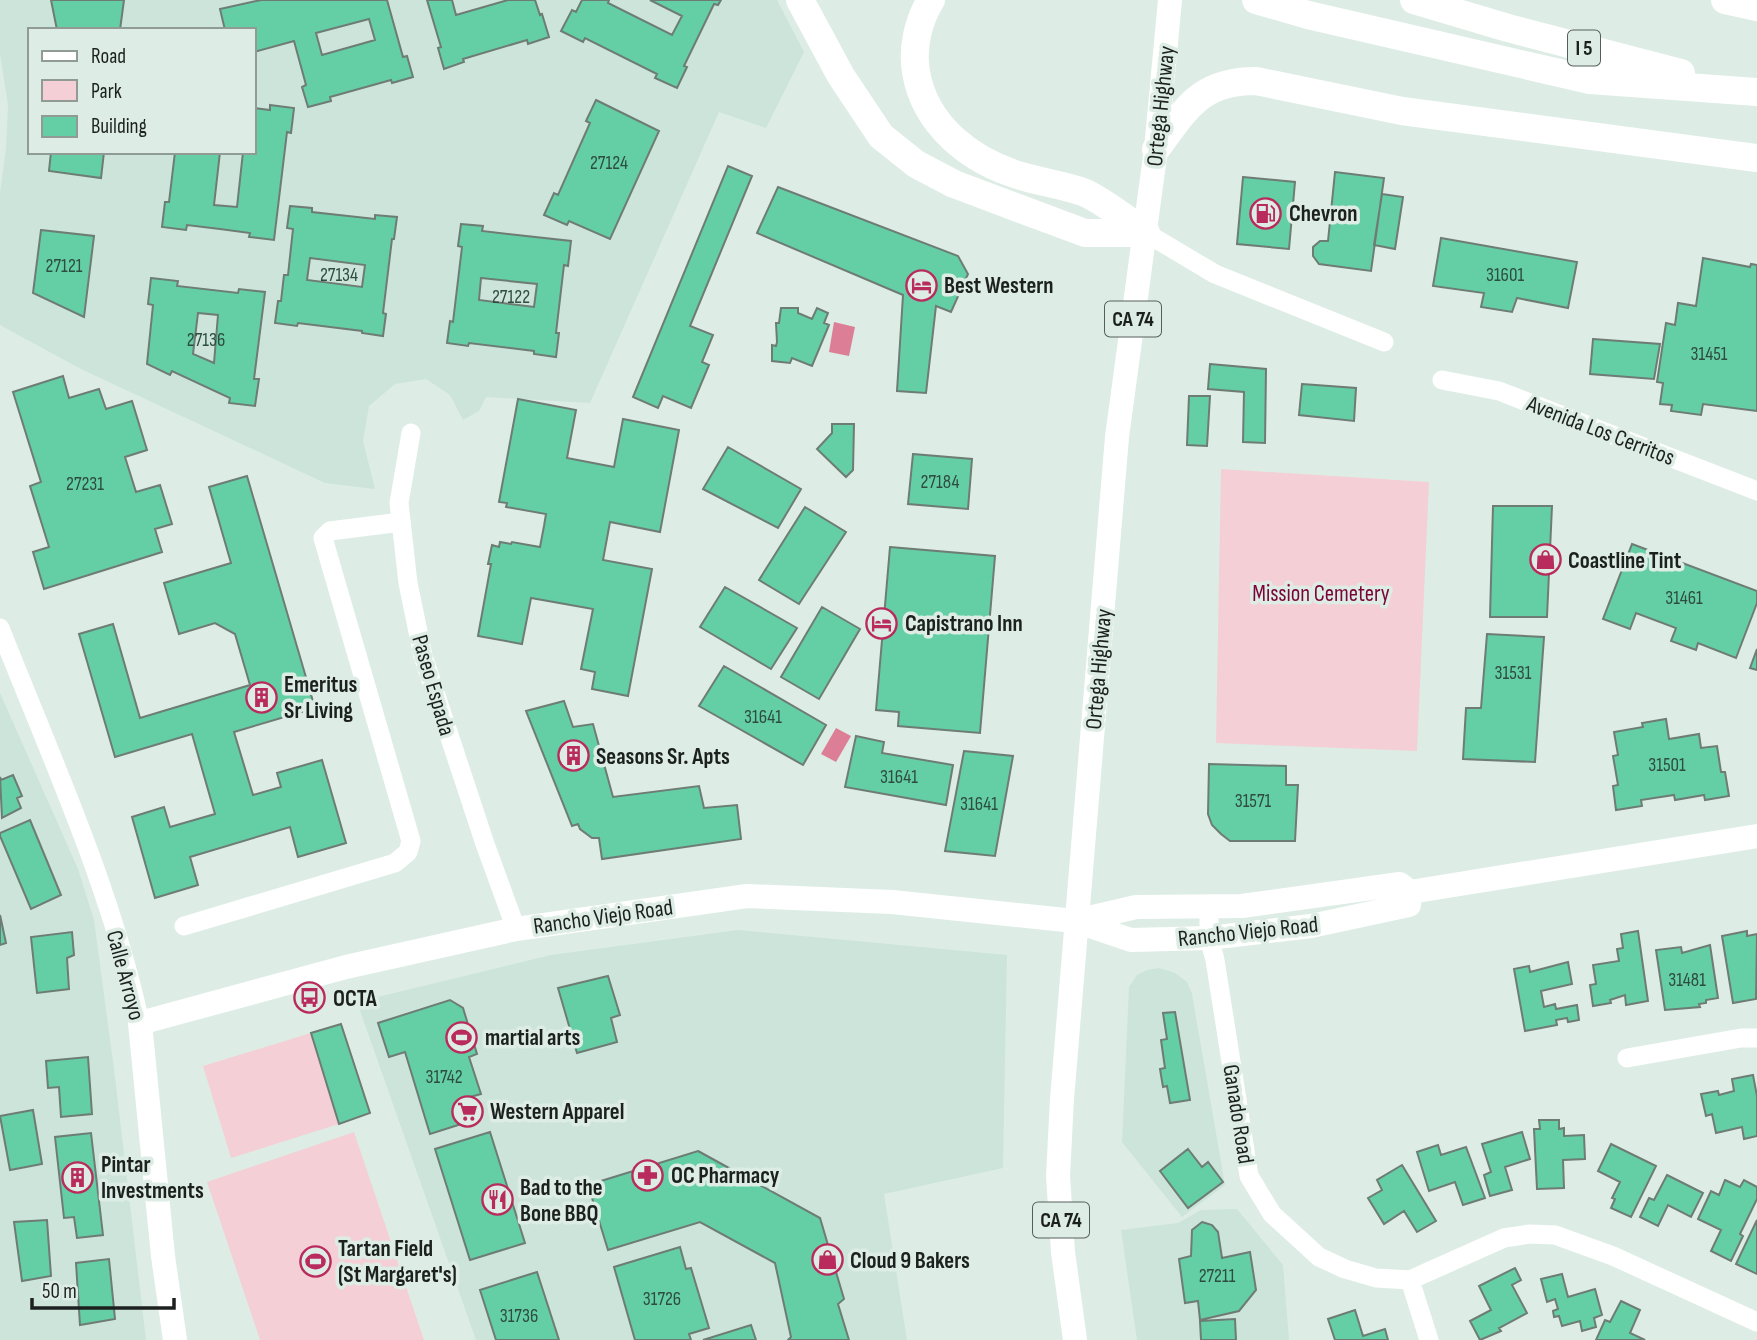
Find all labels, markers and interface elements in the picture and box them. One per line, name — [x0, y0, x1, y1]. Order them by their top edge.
legend — [28, 28, 256, 154]
road number: I 5 — [1568, 30, 1600, 66]
text: Road — [91, 44, 126, 69]
street label: Ortega Highway — [1141, 44, 1181, 168]
text: Park — [91, 79, 122, 104]
text: Building — [91, 114, 147, 139]
house number: 27124 — [590, 152, 628, 175]
fuel station icon: Chevron — [1249, 196, 1283, 230]
place label: Chevron — [1289, 200, 1357, 228]
house number: 27121 — [46, 255, 83, 278]
house number: 27134 — [320, 264, 358, 287]
house number: 31601 — [1486, 264, 1524, 287]
hotel icon: Best Western — [904, 268, 938, 302]
place label: Best Western — [944, 272, 1054, 300]
house number: 27122 — [492, 286, 530, 309]
road number: CA 74 — [1105, 302, 1161, 336]
house number: 27136 — [187, 329, 225, 352]
house number: 31451 — [1691, 343, 1728, 366]
street label: Avenida Los Cerritos — [1522, 390, 1678, 472]
house number: 27184 — [921, 471, 959, 494]
house number: 27231 — [66, 473, 104, 496]
shop icon: Coastline Tint — [1528, 543, 1562, 577]
place label: Coastline Tint — [1568, 547, 1682, 575]
park label: Mission Cemetery — [1252, 580, 1390, 608]
house number: 31461 — [1665, 587, 1703, 610]
hotel icon: Capistrano Inn — [865, 606, 899, 640]
street label: Ortega Highway — [1080, 608, 1118, 730]
place label: Capistrano Inn — [905, 610, 1023, 638]
street label: Paseo Espada — [405, 632, 461, 739]
house number: 31531 — [1495, 662, 1532, 685]
place label: Emeritus Sr Living — [284, 671, 357, 725]
building icon: Emeritus Sr Living — [244, 680, 278, 714]
house number: 31641 — [744, 706, 782, 729]
building icon: Seasons Sr. Apts — [556, 739, 590, 773]
place label: Seasons Sr. Apts — [596, 743, 730, 771]
house number: 31501 — [1648, 754, 1686, 777]
house number: 31641 — [880, 766, 918, 789]
house number: 31571 — [1235, 790, 1272, 813]
house number: 31641 — [960, 793, 998, 816]
street label: Rancho Viejo Road — [531, 893, 675, 941]
street label: Rancho Viejo Road — [1177, 911, 1320, 953]
street label: Calle Arroyo — [100, 927, 150, 1023]
house number: 31481 — [1668, 969, 1706, 992]
bus stop icon: OCTA — [293, 981, 327, 1015]
place label: OCTA — [333, 985, 378, 1013]
sports icon: martial arts — [445, 1020, 479, 1054]
place label: martial arts — [485, 1024, 581, 1052]
street label: Ganado Road — [1216, 1063, 1260, 1166]
house number: 31742 — [425, 1066, 463, 1089]
supermarket icon: Western Apparel — [450, 1094, 484, 1128]
place label: Western Apparel — [490, 1098, 624, 1126]
place label: Pintar Investments — [101, 1151, 204, 1205]
pharmacy icon: OC Pharmacy — [631, 1158, 665, 1192]
building icon: Pintar Investments — [61, 1160, 95, 1194]
place label: OC Pharmacy — [671, 1162, 780, 1190]
place label: Bad to the Bone BBQ — [520, 1174, 603, 1228]
restaurant icon: Bad to the Bone BBQ — [480, 1183, 514, 1217]
road number: CA 74 — [1033, 1202, 1089, 1238]
place label: Tartan Field (St Margaret's) — [338, 1235, 457, 1289]
shop icon: Cloud 9 Bakers — [810, 1243, 844, 1277]
sports icon: Tartan Field (St Margaret's) — [298, 1244, 332, 1278]
place label: Cloud 9 Bakers — [850, 1247, 970, 1275]
house number: 27211 — [1199, 1265, 1236, 1288]
scale bar — [32, 1266, 173, 1310]
text: 50 m — [42, 1279, 77, 1304]
house number: 31726 — [643, 1288, 681, 1311]
house number: 31736 — [500, 1305, 538, 1328]

